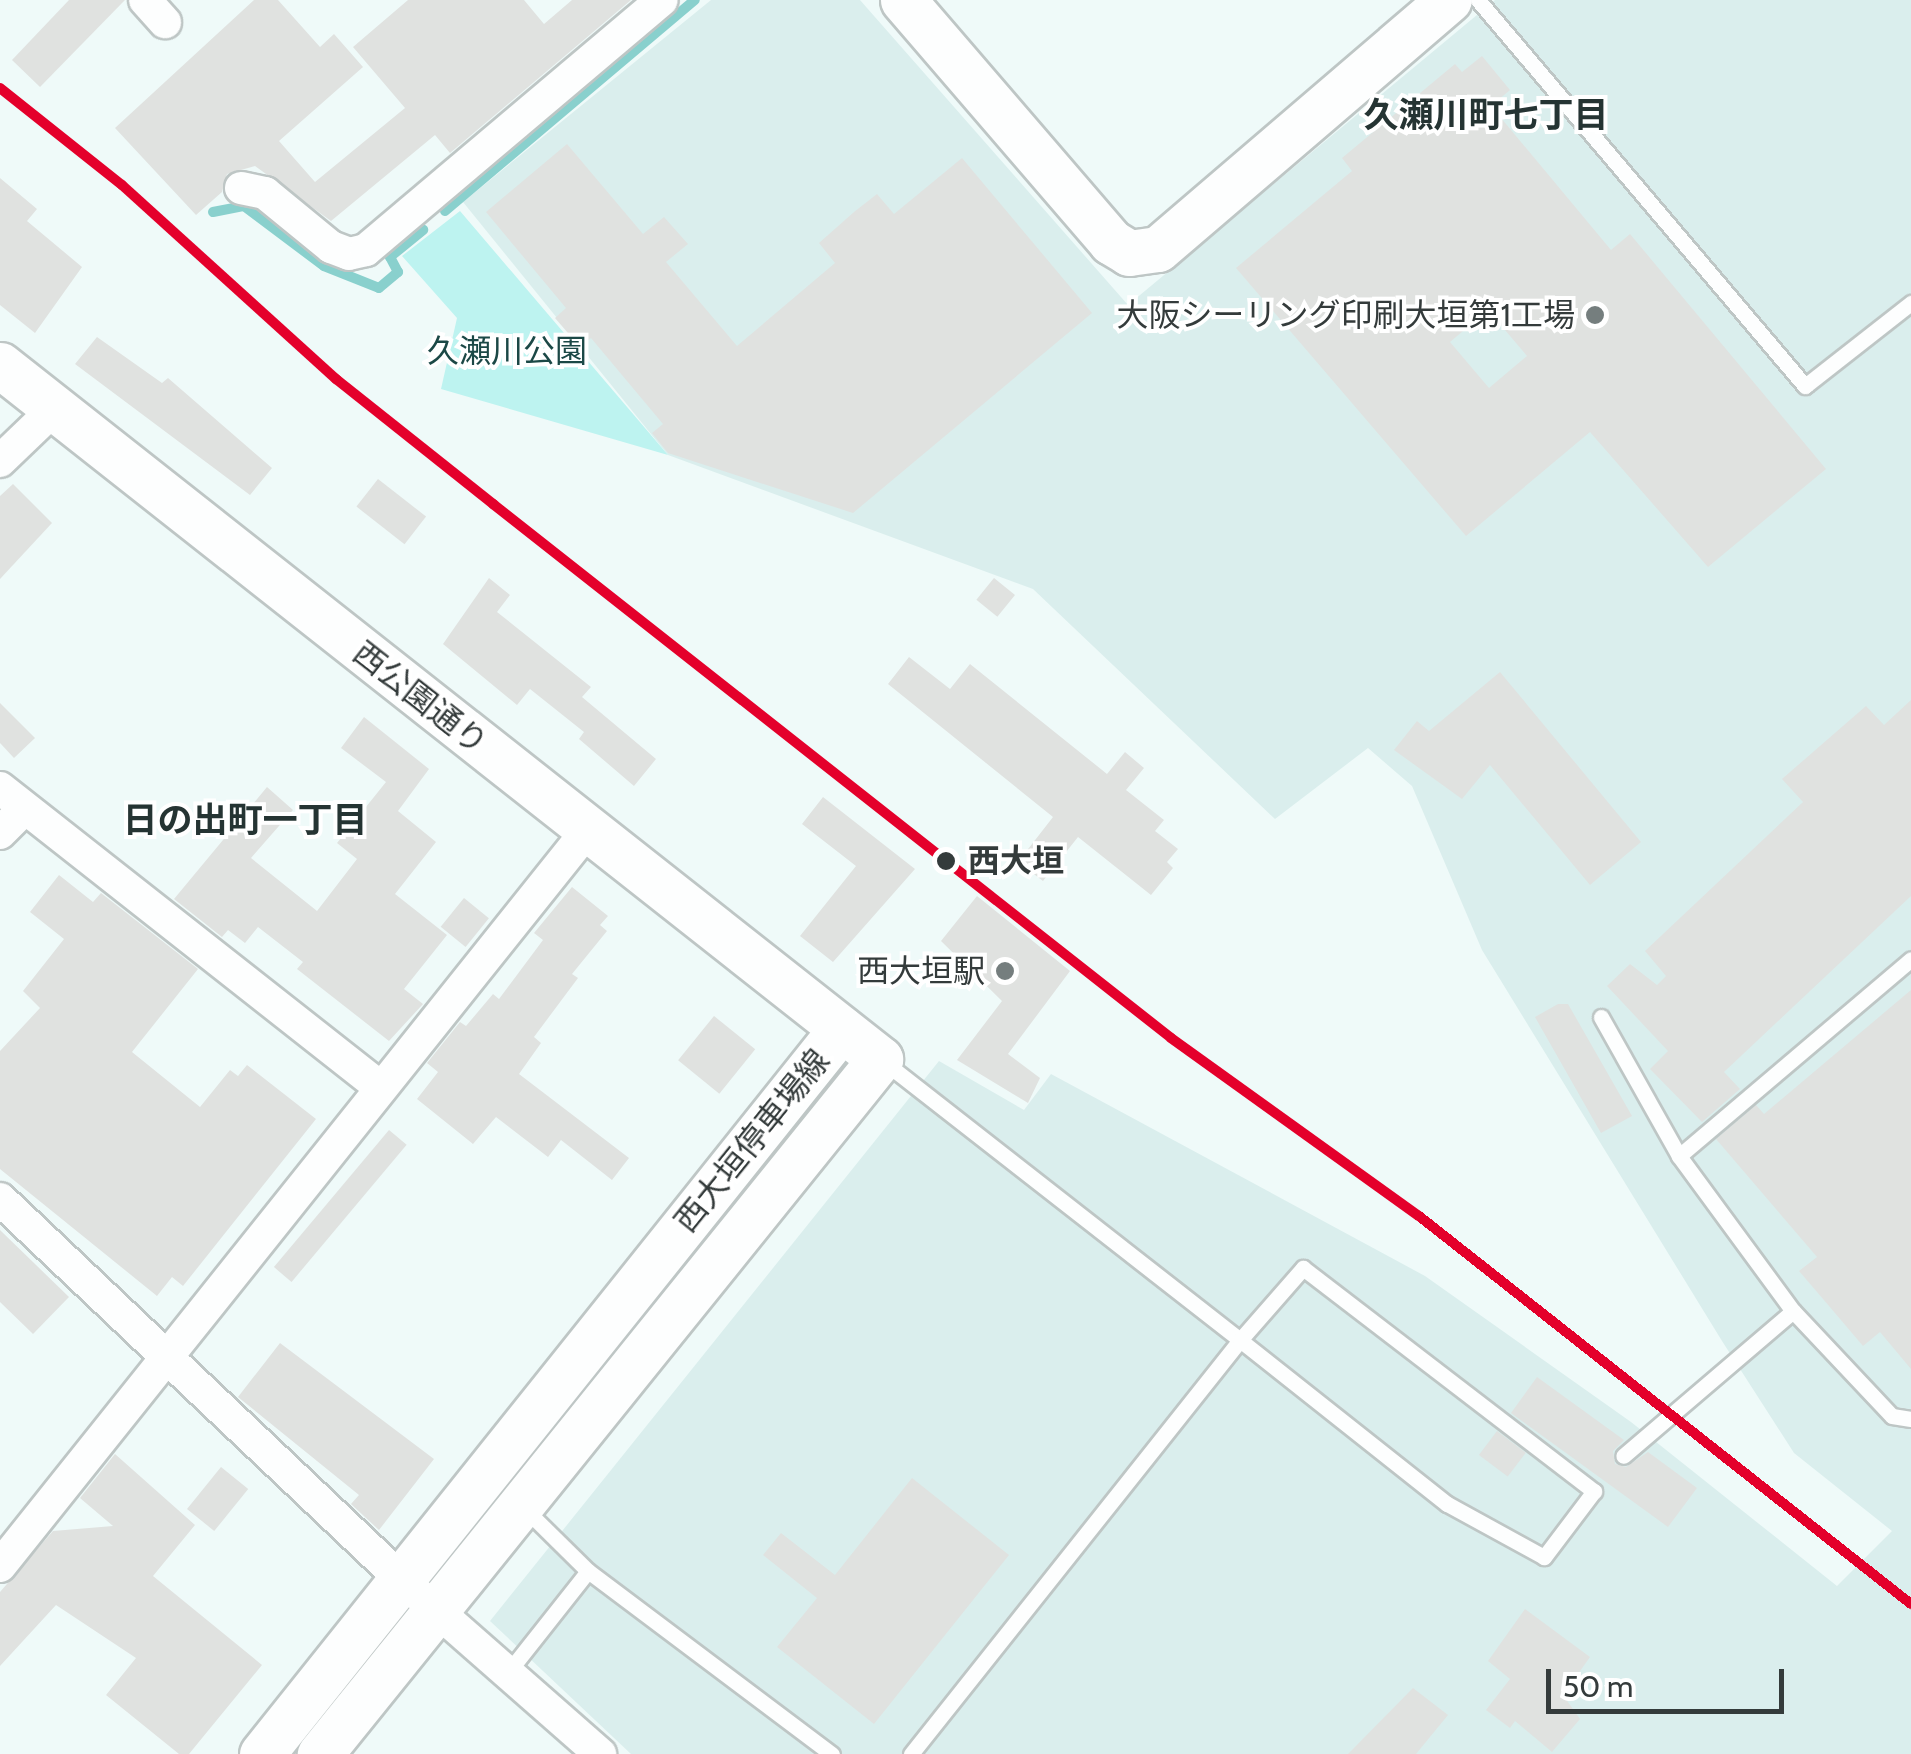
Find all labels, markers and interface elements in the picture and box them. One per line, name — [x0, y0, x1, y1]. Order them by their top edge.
district label: 久瀬川町七丁目 — [1364, 94, 1608, 136]
place label: 大阪シーリング印刷大垣第1工場 — [1117, 296, 1575, 334]
marker: 大阪シーリング印刷大垣第1工場 — [1584, 304, 1606, 326]
park label: 久瀬川公園 — [427, 332, 587, 370]
street label: 西公園通り — [345, 634, 495, 762]
district label: 日の出町一丁目 — [123, 799, 367, 841]
place label: 西大垣 — [968, 842, 1064, 880]
marker: 西大垣 — [933, 848, 959, 874]
place label: 西大垣駅 — [857, 952, 985, 990]
marker: 西大垣駅 — [994, 960, 1016, 982]
street label: 西大垣停車場線 — [667, 1042, 837, 1240]
scale bar — [1551, 1649, 1788, 1711]
text: 50 m — [1563, 1668, 1633, 1705]

